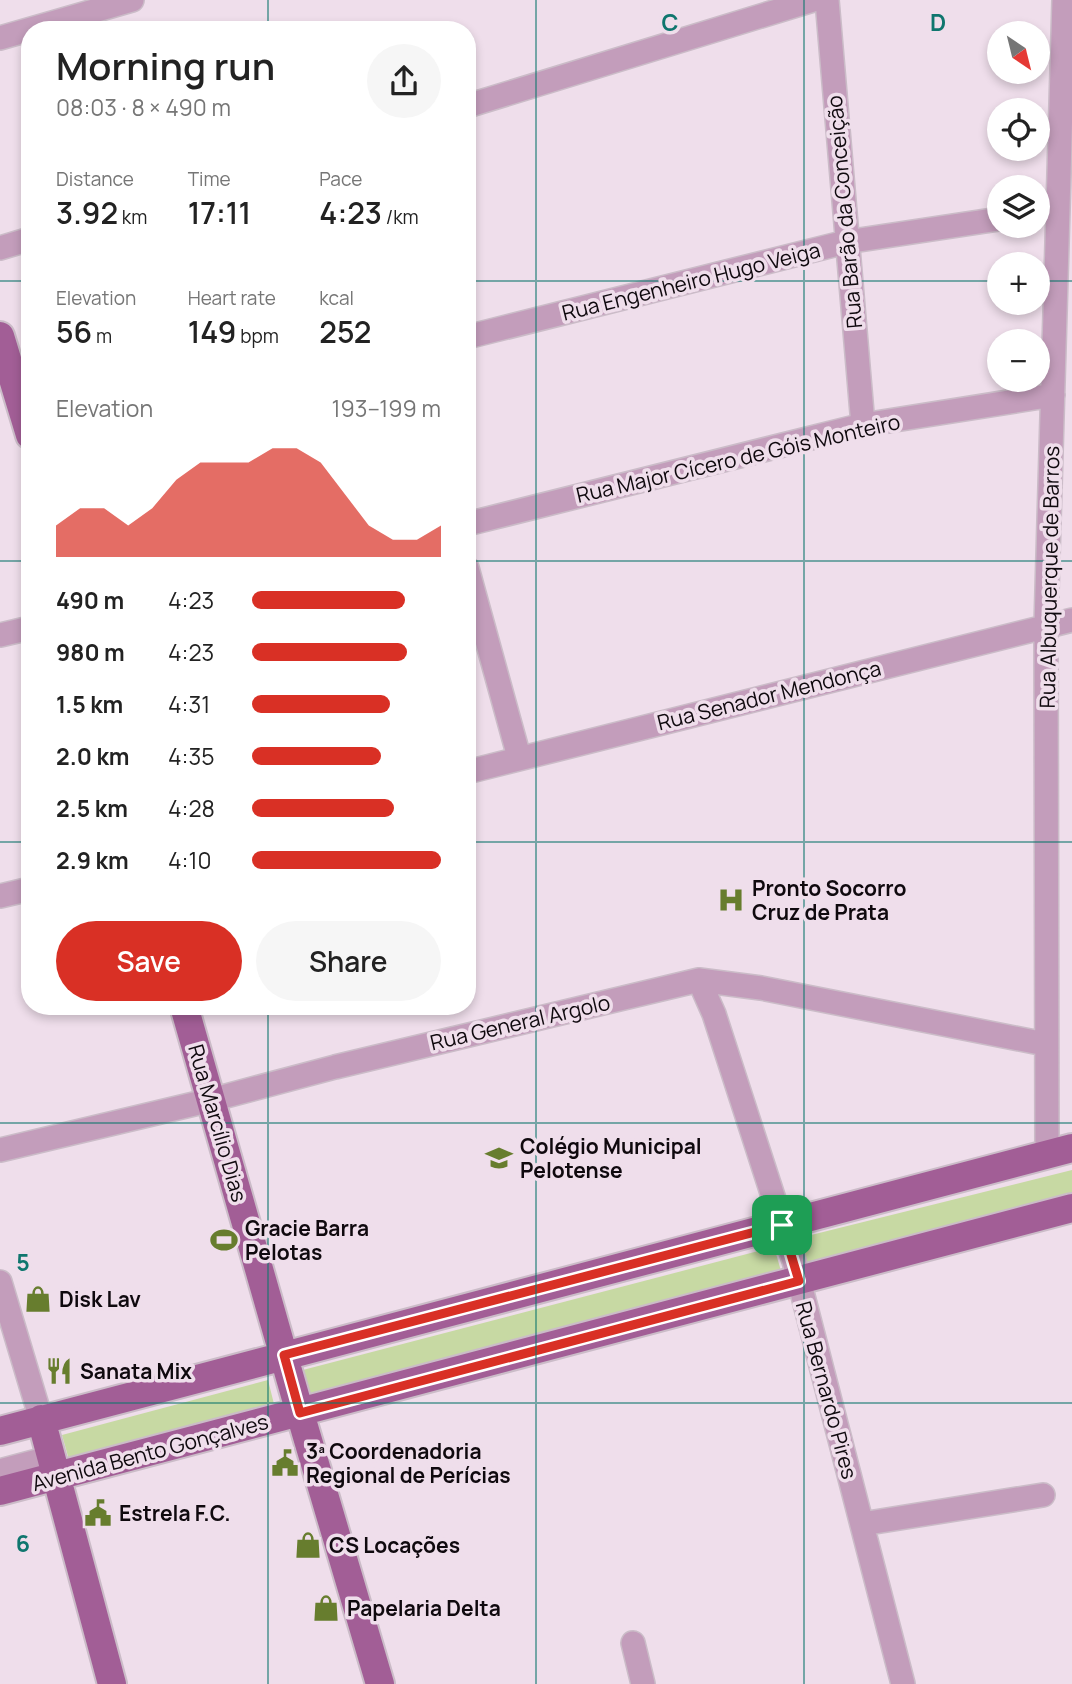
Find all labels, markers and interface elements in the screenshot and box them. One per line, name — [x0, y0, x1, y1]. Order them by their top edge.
text: C — [662, 6, 679, 38]
text: D — [930, 6, 946, 38]
north arrow — [987, 21, 1050, 84]
map controls — [987, 21, 1050, 392]
text: Morning run — [56, 39, 275, 91]
button: share — [367, 44, 441, 118]
text: 08:03 · 8 × 490 m — [56, 91, 231, 123]
street label: Rua Barão da Conceição — [820, 94, 868, 330]
button: locate — [987, 98, 1050, 161]
text: Distance — [56, 166, 134, 192]
text: Time — [188, 166, 231, 192]
text: Pace — [319, 166, 362, 192]
button: layers — [987, 175, 1050, 238]
text: 3.92 — [56, 192, 118, 233]
text: 17:11 — [188, 192, 251, 233]
text: 4:23 — [319, 192, 382, 233]
text: km — [118, 204, 147, 230]
text: /km — [382, 204, 419, 230]
street label: Rua Engenheiro Hugo Veiga — [559, 235, 823, 327]
button: + — [987, 252, 1050, 315]
text: Elevation — [56, 285, 136, 311]
text: Heart rate — [188, 285, 276, 311]
text: kcal — [319, 285, 354, 311]
text: 56 — [56, 311, 92, 352]
text: 149 — [188, 311, 236, 352]
text: 252 — [319, 311, 371, 352]
text: m — [92, 323, 112, 349]
text: bpm — [236, 323, 279, 349]
button: − — [987, 329, 1050, 392]
text: Elevation — [56, 392, 153, 424]
text: 193–199 m — [331, 392, 441, 424]
street label: Rua Major Cícero de Góis Monteiro — [573, 407, 903, 509]
street label: Rua Albuquerque de Barros — [1033, 445, 1065, 709]
text: 490 m — [56, 584, 124, 616]
text: 4:23 — [168, 584, 214, 616]
text: 980 m — [56, 636, 125, 668]
text: 4:23 — [168, 636, 214, 668]
street label: Rua Senador Mendonça — [654, 654, 884, 736]
text: 1.5 km — [56, 688, 123, 720]
text: 4:31 — [168, 688, 210, 720]
text: 2.0 km — [56, 740, 129, 772]
text: 4:35 — [168, 740, 214, 772]
text: 2.5 km — [56, 792, 128, 824]
text: 4:28 — [168, 792, 215, 824]
text: 2.9 km — [56, 844, 129, 876]
text: 4:10 — [168, 844, 211, 876]
place label: Pronto Socorro Cruz de Prata — [752, 874, 906, 926]
hospital icon: Pronto Socorro Cruz de Prata — [716, 885, 746, 915]
button: Save — [56, 921, 242, 1001]
button: Share — [256, 921, 441, 1001]
street label: Rua General Argolo — [427, 988, 613, 1056]
street label: Rua Marcílio Dias — [182, 1041, 254, 1205]
place label: Colégio Municipal Pelotense — [520, 1132, 702, 1184]
school or university icon: Colégio Municipal Pelotense — [484, 1143, 514, 1173]
pin — [752, 1195, 812, 1255]
icon: arrive — [763, 1206, 801, 1244]
place label: Gracie Barra Pelotas — [245, 1214, 369, 1266]
sports icon: Gracie Barra Pelotas — [209, 1225, 239, 1255]
text: 5 — [16, 1246, 30, 1278]
shop icon: Disk Lav — [23, 1284, 53, 1314]
place label: Disk Lav — [59, 1285, 141, 1313]
street label: Rua Bernardo Pires — [790, 1298, 864, 1482]
restaurant icon: Sanata Mix — [44, 1356, 74, 1386]
place label: Sanata Mix — [80, 1357, 192, 1385]
street label: Avenida Bento Gonçalves — [29, 1407, 271, 1497]
place label: 3ª Coordenadoria Regional de Perícias — [306, 1437, 511, 1489]
public building icon: 3ª Coordenadoria Regional de Perícias — [270, 1448, 300, 1478]
public building icon: Estrela F.C. — [83, 1498, 113, 1528]
place label: Estrela F.C. — [119, 1499, 231, 1527]
text: 6 — [16, 1527, 30, 1559]
shop icon: CS Locações — [293, 1530, 323, 1560]
place label: CS Locações — [329, 1531, 460, 1559]
shop icon: Papelaria Delta — [311, 1593, 341, 1623]
place label: Papelaria Delta — [347, 1594, 501, 1622]

